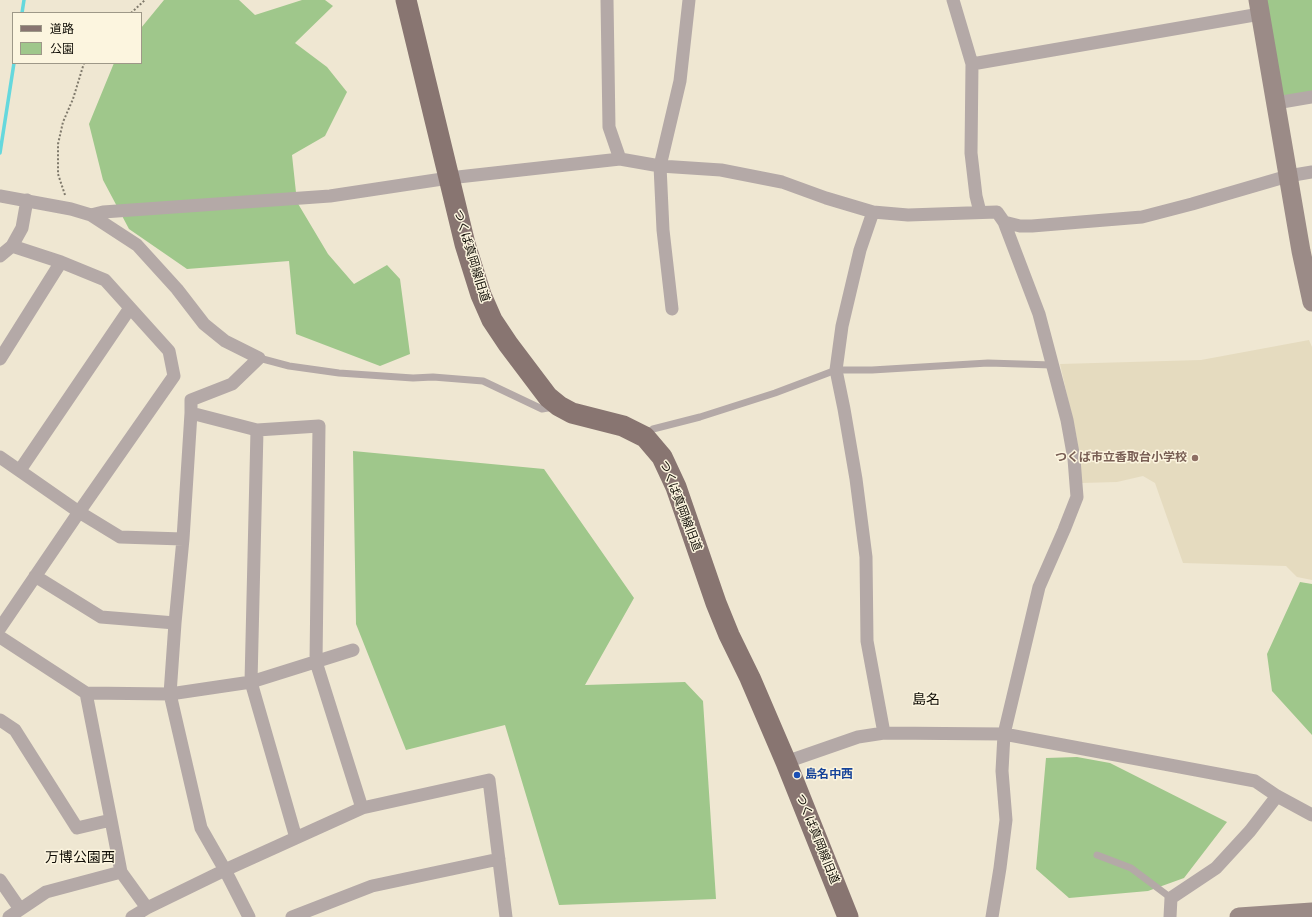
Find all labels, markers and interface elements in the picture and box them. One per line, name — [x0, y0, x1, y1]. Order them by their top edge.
legend — [12, 12, 142, 64]
text: 道路 — [50, 21, 74, 37]
text: 公園 — [50, 41, 74, 57]
street label: つくば真岡線旧道 — [450, 208, 492, 304]
place label: つくば市立香取台小学校 — [1055, 451, 1187, 465]
marker: つくば市立香取台小学校 — [1190, 453, 1200, 463]
street label: つくば真岡線旧道 — [656, 459, 704, 553]
district label: 島名 — [912, 692, 940, 708]
place label: 島名中西 — [805, 768, 853, 782]
marker: 島名中西 — [792, 770, 802, 780]
street label: つくば真岡線旧道 — [792, 792, 842, 886]
district label: 万博公園西 — [45, 850, 115, 866]

